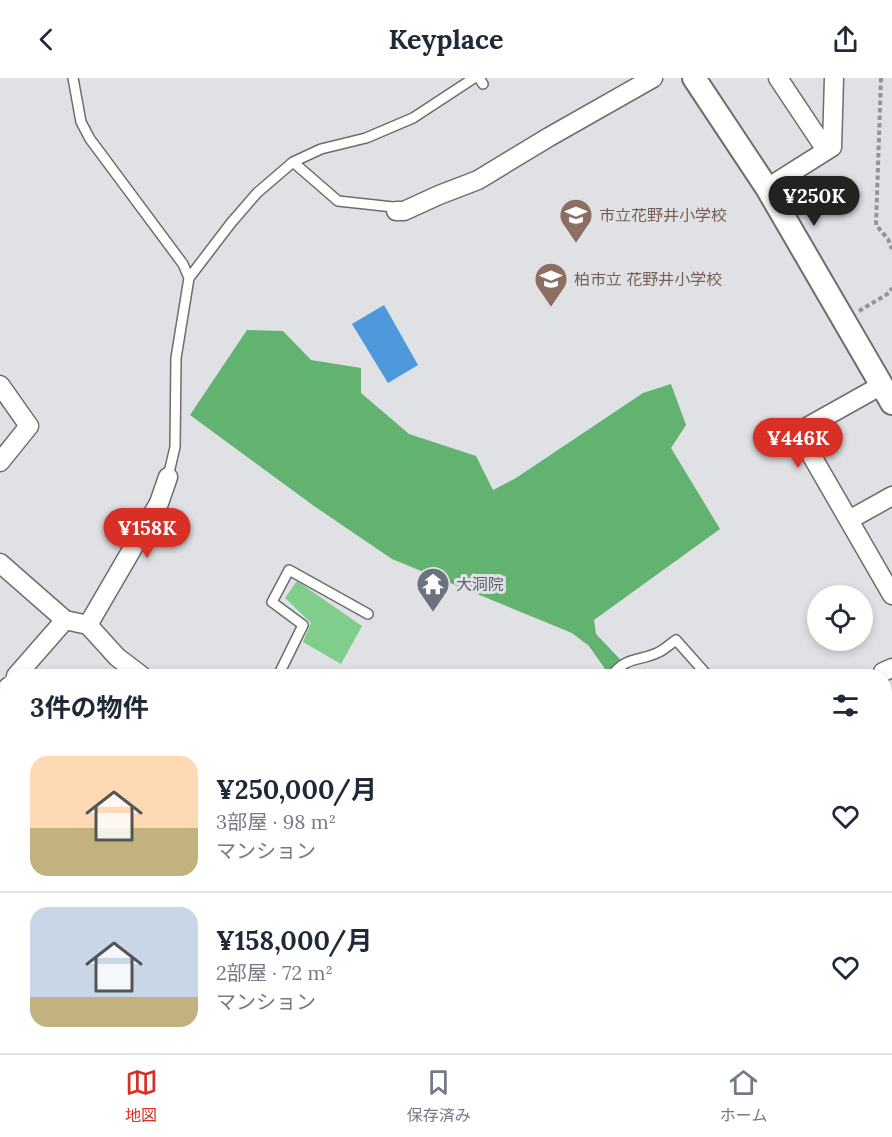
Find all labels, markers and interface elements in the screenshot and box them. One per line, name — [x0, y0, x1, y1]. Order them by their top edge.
text: Keyplace — [389, 22, 504, 56]
icon: back — [30, 23, 63, 56]
icon: share — [829, 23, 862, 56]
pin: ¥250K — [772, 176, 856, 227]
text: ¥250K — [783, 183, 845, 208]
school or university icon: 市立花野井小学校 — [558, 197, 594, 244]
place label: 市立花野井小学校 — [599, 205, 727, 225]
school or university icon: 柏市立 花野井小学校 — [533, 261, 569, 308]
place label: 柏市立 花野井小学校 — [574, 269, 722, 289]
pin: ¥446K — [756, 418, 840, 469]
text: ¥446K — [767, 425, 829, 450]
pin: ¥158K — [105, 508, 189, 559]
text: ¥158K — [117, 515, 177, 540]
temple icon: 大洞院 — [415, 566, 451, 613]
place label: 大洞院 — [456, 574, 504, 594]
map controls — [807, 585, 873, 651]
button: locate — [807, 585, 873, 651]
icon: filters — [829, 689, 862, 722]
text: 3件の物件 — [30, 691, 149, 724]
text: ¥250,000/月 — [216, 773, 377, 806]
icon: home — [78, 780, 150, 852]
icon: heart — [829, 800, 862, 833]
text: 3部屋 · 98 m² — [216, 809, 336, 834]
text: マンション — [216, 838, 316, 863]
text: ¥158,000/月 — [216, 924, 372, 957]
icon: home — [78, 931, 150, 1003]
icon: heart — [829, 951, 862, 984]
text: 2部屋 · 72 m² — [216, 960, 333, 985]
text: マンション — [216, 989, 316, 1014]
tab: 地図 — [125, 1066, 158, 1126]
tab: 保存済み — [407, 1066, 471, 1126]
tab: ホーム — [720, 1066, 767, 1126]

